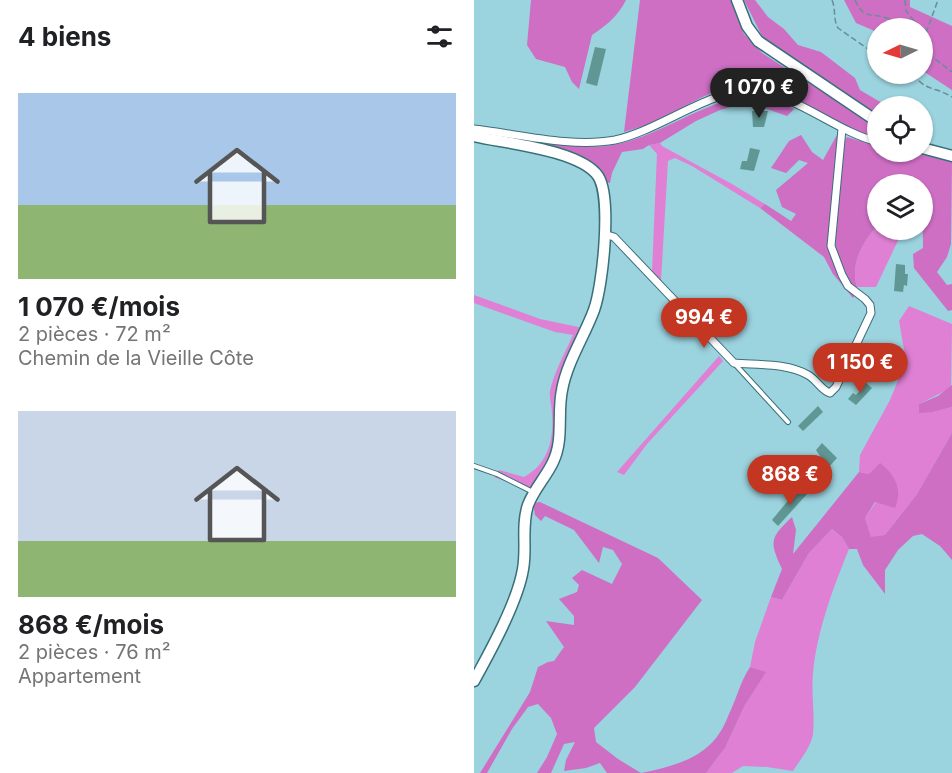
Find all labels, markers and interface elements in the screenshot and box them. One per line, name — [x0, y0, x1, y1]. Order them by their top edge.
north arrow — [867, 18, 933, 84]
map controls — [867, 18, 933, 240]
icon: filters — [423, 20, 456, 53]
text: 4 biens — [18, 21, 111, 52]
pin: 1 070 € — [704, 68, 814, 119]
text: 1 070 € — [724, 75, 794, 99]
button: locate — [867, 96, 933, 162]
icon: home — [183, 132, 291, 240]
button: layers — [867, 174, 933, 240]
text: 1 070 €/mois — [18, 291, 180, 322]
pin: 994 € — [662, 298, 746, 349]
text: 994 € — [675, 305, 733, 329]
text: 2 pièces · 72 m² — [18, 322, 171, 346]
pin: 1 150 € — [805, 343, 915, 394]
text: Chemin de la Vieille Côte — [18, 346, 254, 370]
text: 1 150 € — [827, 350, 893, 374]
icon: home — [183, 450, 291, 558]
pin: 868 € — [748, 455, 832, 506]
text: 868 € — [761, 462, 819, 486]
text: 868 €/mois — [18, 609, 164, 640]
text: 2 pièces · 76 m² — [18, 640, 171, 664]
text: Appartement — [18, 664, 141, 688]

